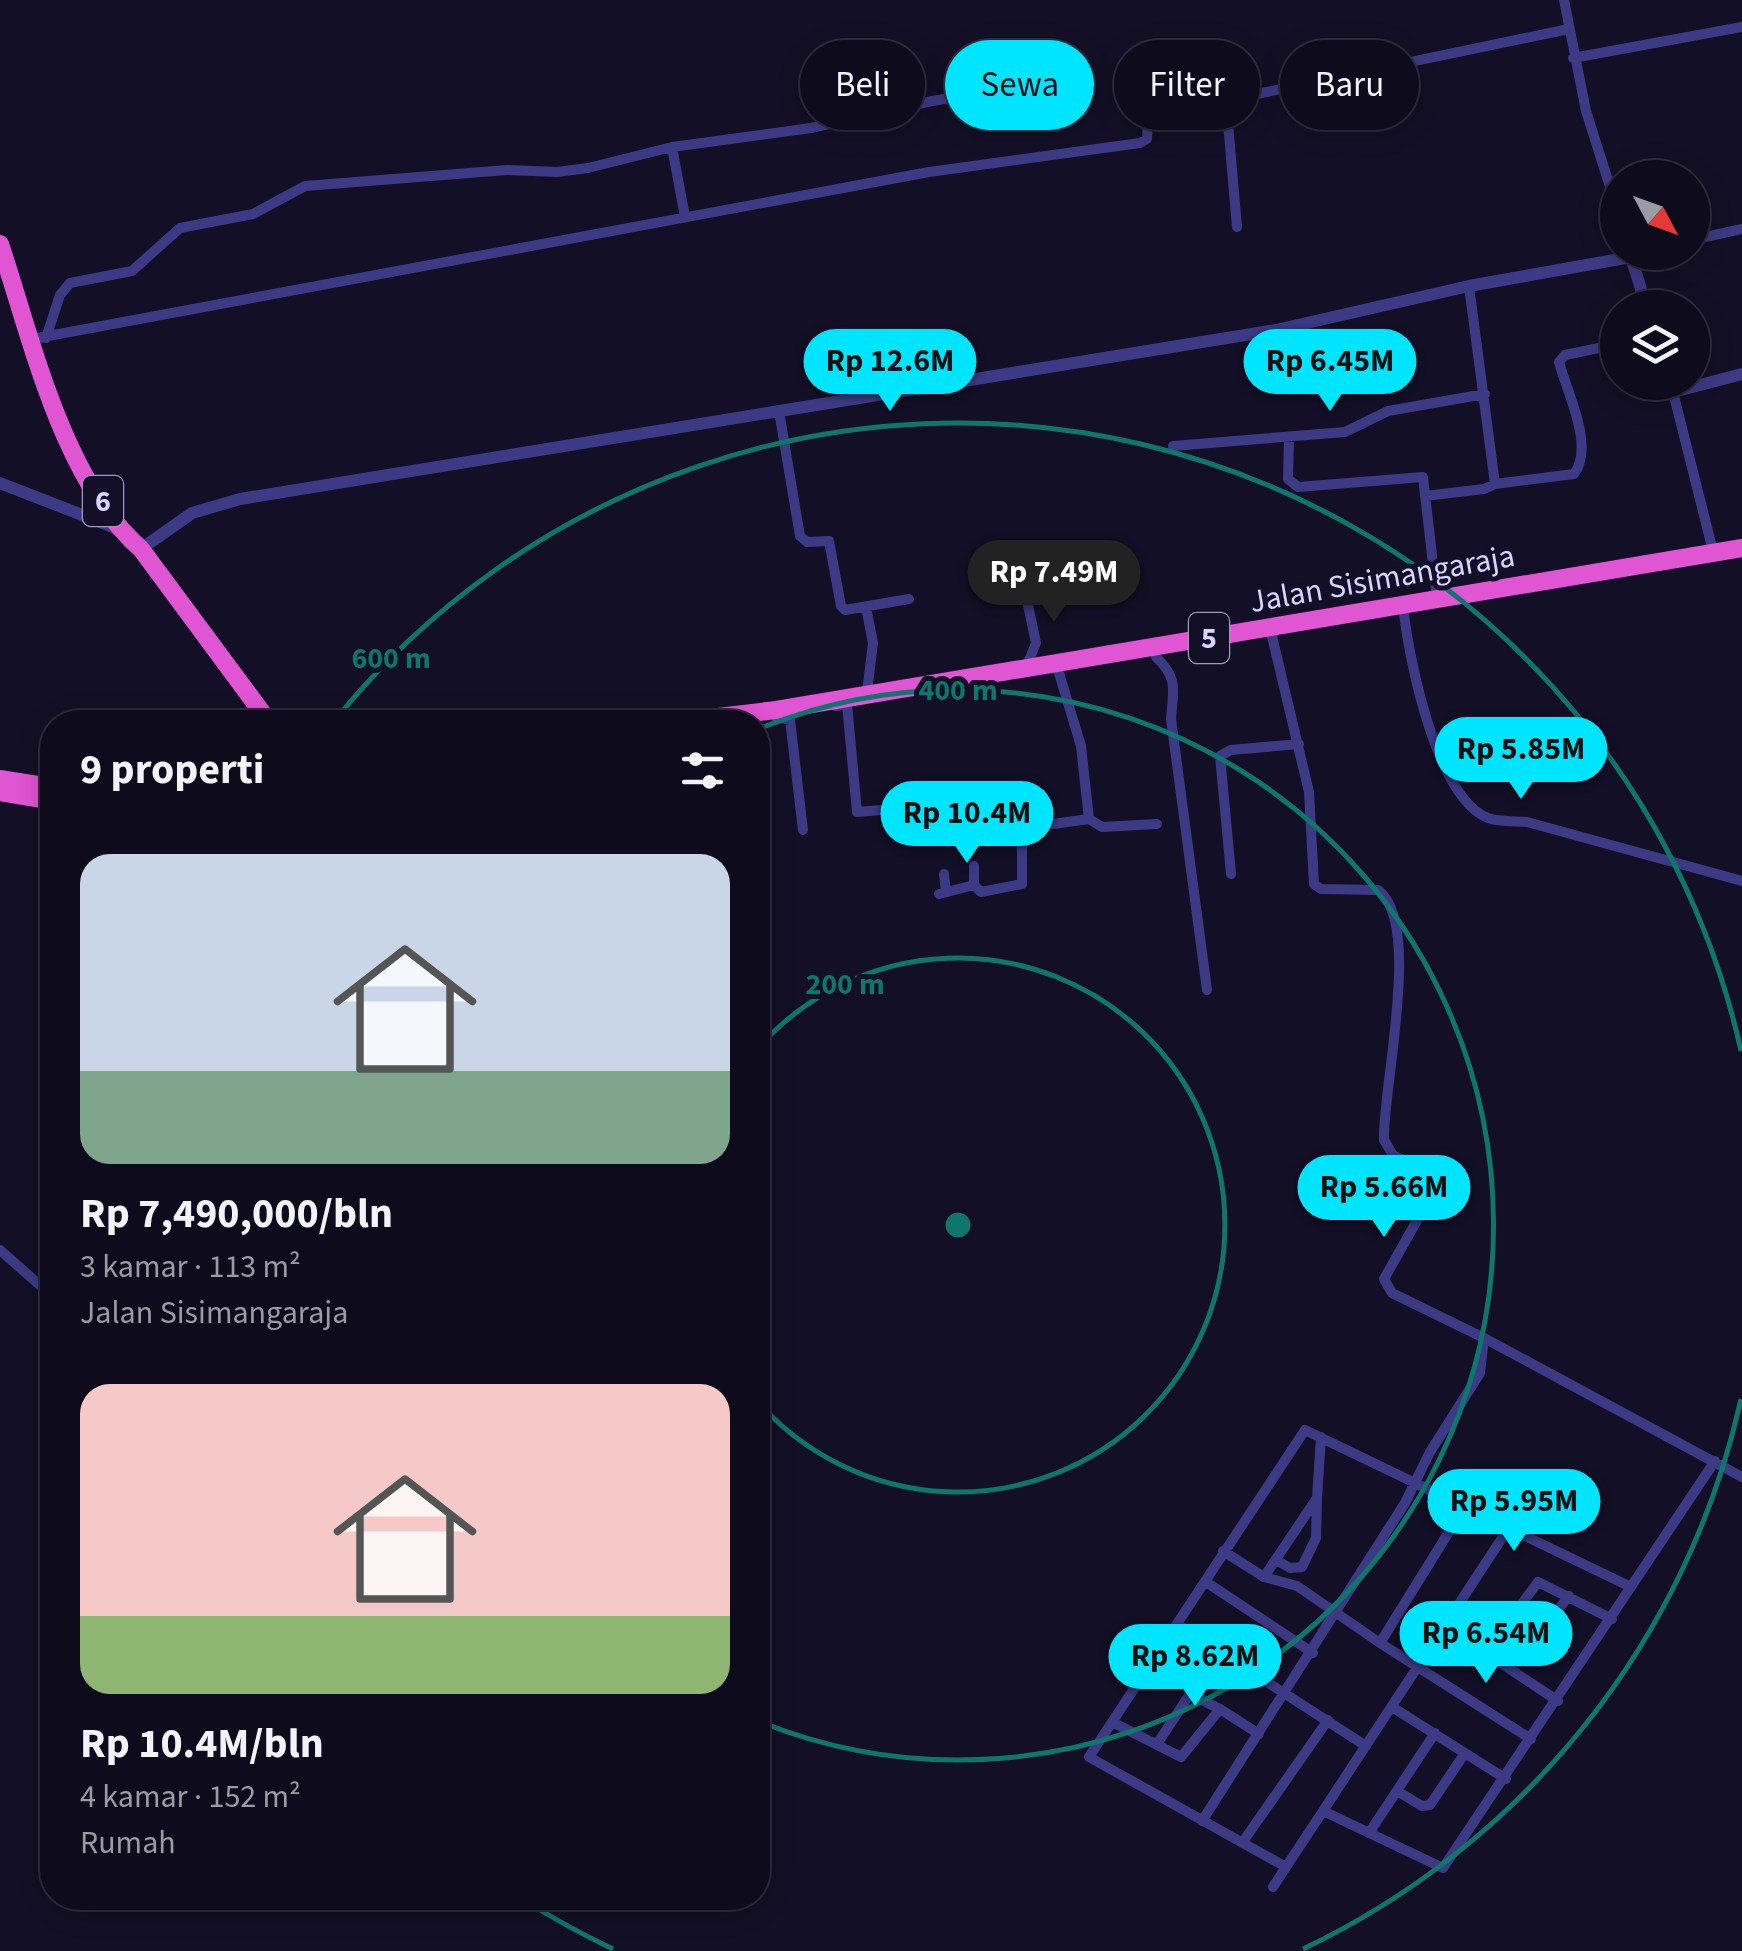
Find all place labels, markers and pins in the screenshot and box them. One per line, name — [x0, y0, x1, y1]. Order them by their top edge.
pin: Rp 12.6M — [787, 329, 993, 414]
pin: Rp 6.45M — [1227, 329, 1433, 414]
pin: Rp 7.49M — [951, 540, 1157, 625]
pin: Rp 5.85M — [1418, 717, 1624, 802]
pin: Rp 10.4M — [864, 781, 1070, 866]
pin: Rp 5.66M — [1281, 1155, 1487, 1240]
centre of rings — [940, 1207, 976, 1243]
pin: Rp 5.95M — [1411, 1469, 1617, 1554]
pin: Rp 6.54M — [1383, 1601, 1589, 1686]
pin: Rp 8.62M — [1092, 1624, 1298, 1709]

